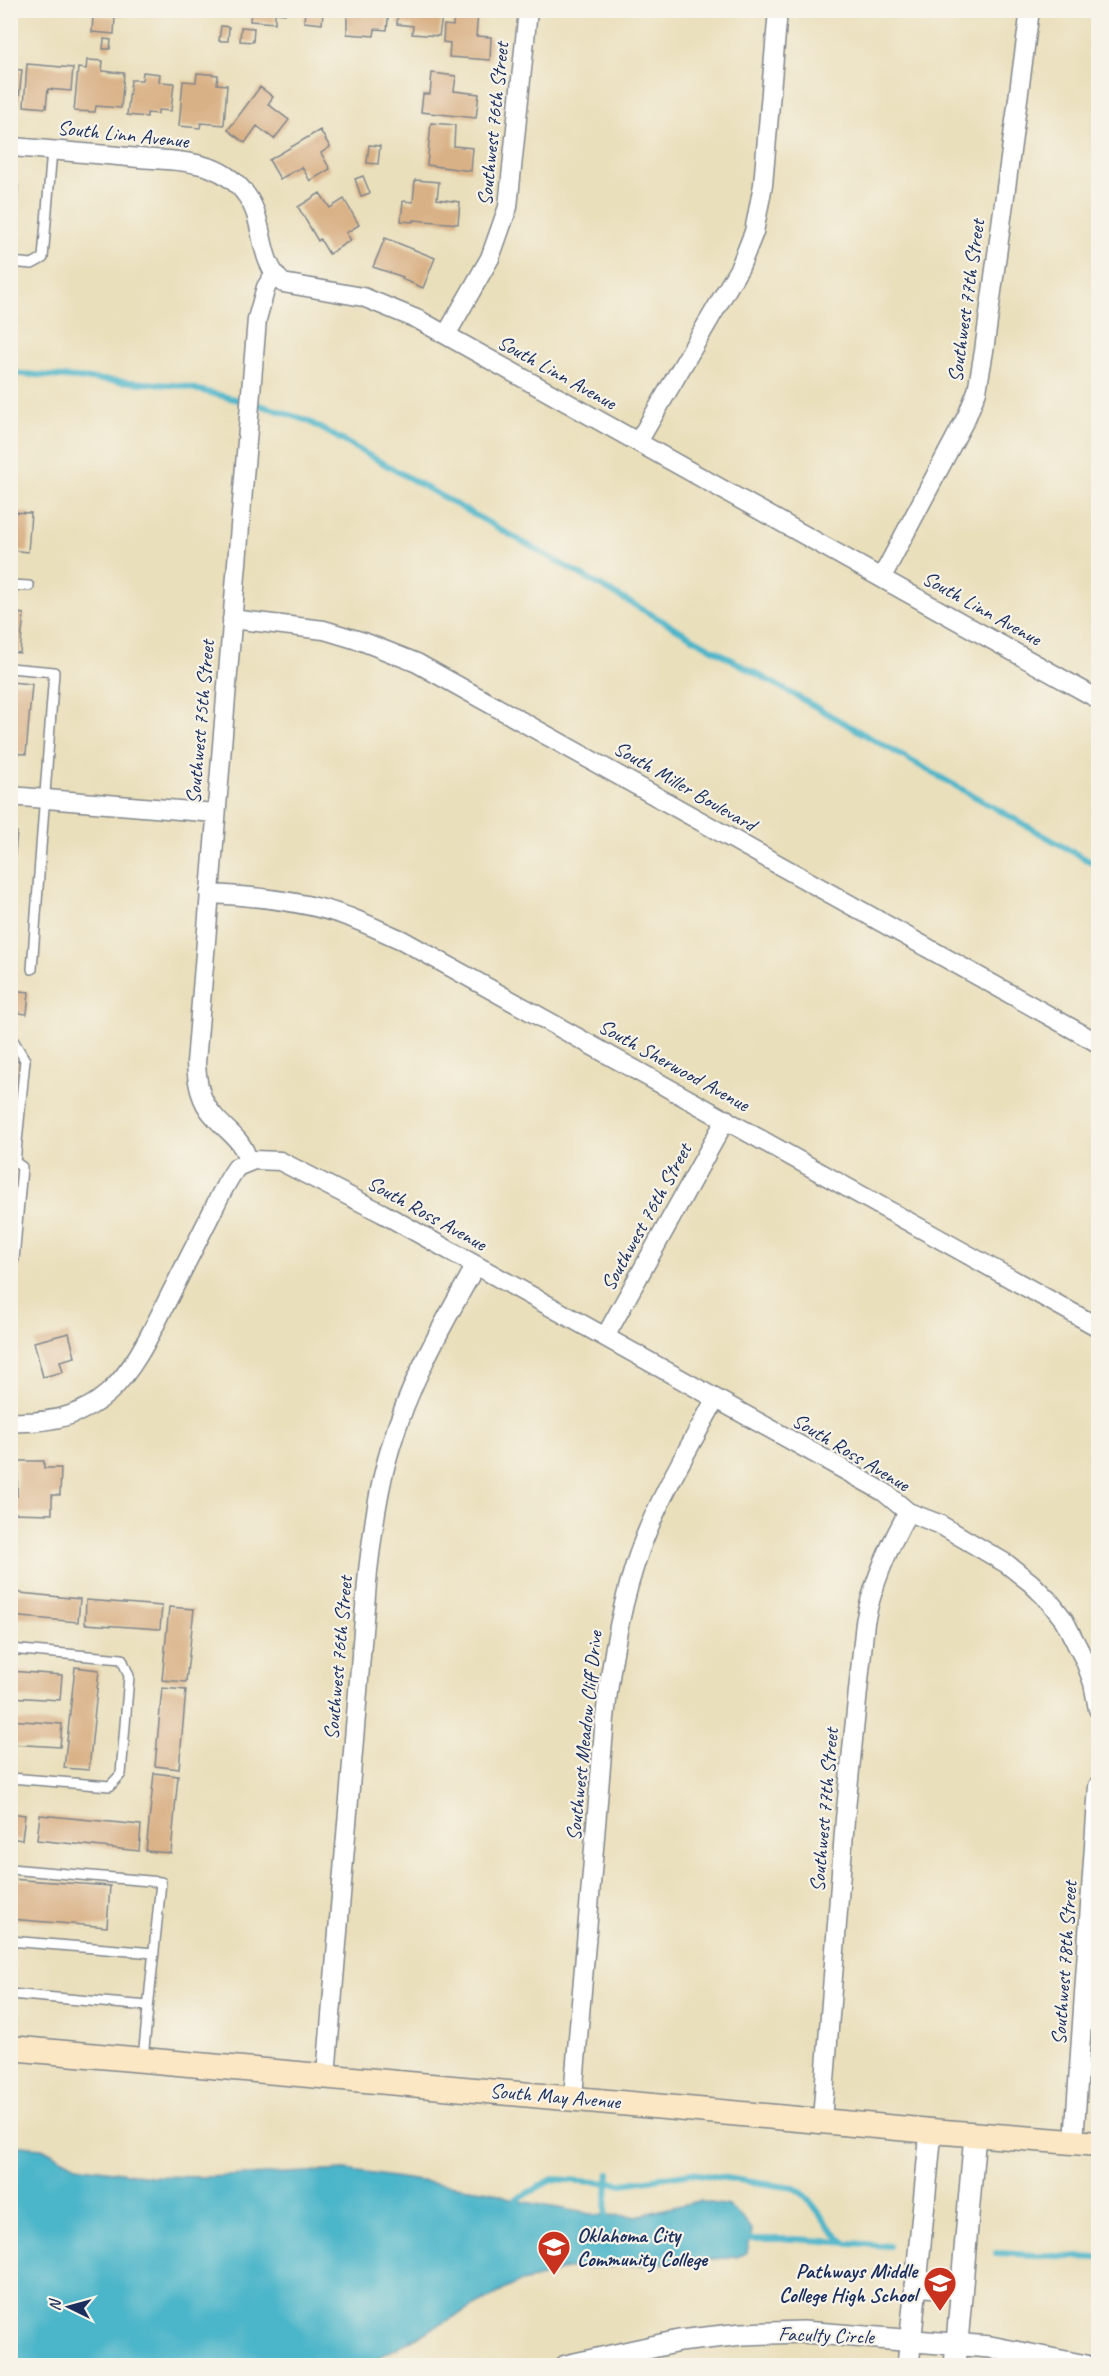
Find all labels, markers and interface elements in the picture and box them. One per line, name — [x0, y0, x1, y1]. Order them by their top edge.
street label: Southwest 76th Street — [471, 39, 515, 207]
street label: South Linn Avenue — [56, 114, 191, 154]
street label: Southwest 77th Street — [942, 216, 991, 384]
street label: South Linn Avenue — [493, 329, 622, 416]
street label: South Linn Avenue — [918, 565, 1047, 652]
street label: Southwest 75th Street — [180, 637, 220, 805]
street label: South Miller Boulevard — [609, 735, 763, 839]
street label: South Sherwood Avenue — [594, 1013, 755, 1118]
street label: Southwest 76th Street — [595, 1137, 698, 1295]
street label: South Ross Avenue — [363, 1170, 492, 1257]
street label: South Ross Avenue — [788, 1407, 915, 1498]
street label: Southwest 76th Street — [318, 1573, 358, 1741]
street label: Southwest Meadow Cliff Drive — [560, 1629, 608, 1842]
street label: Southwest 77th Street — [804, 1725, 844, 1893]
street label: Southwest 78th Street — [1045, 1878, 1083, 2046]
street label: South May Avenue — [489, 2077, 623, 2115]
place label: Oklahoma City Community College — [577, 2222, 709, 2273]
school or university icon: Oklahoma City Community College — [536, 2229, 572, 2276]
place label: Pathways Middle College High School — [779, 2258, 921, 2308]
school or university icon: Pathways Middle College High School — [922, 2265, 958, 2312]
north arrow — [39, 2277, 99, 2337]
text: N — [45, 2297, 66, 2312]
street label: Faculty Circle — [778, 2320, 876, 2350]

